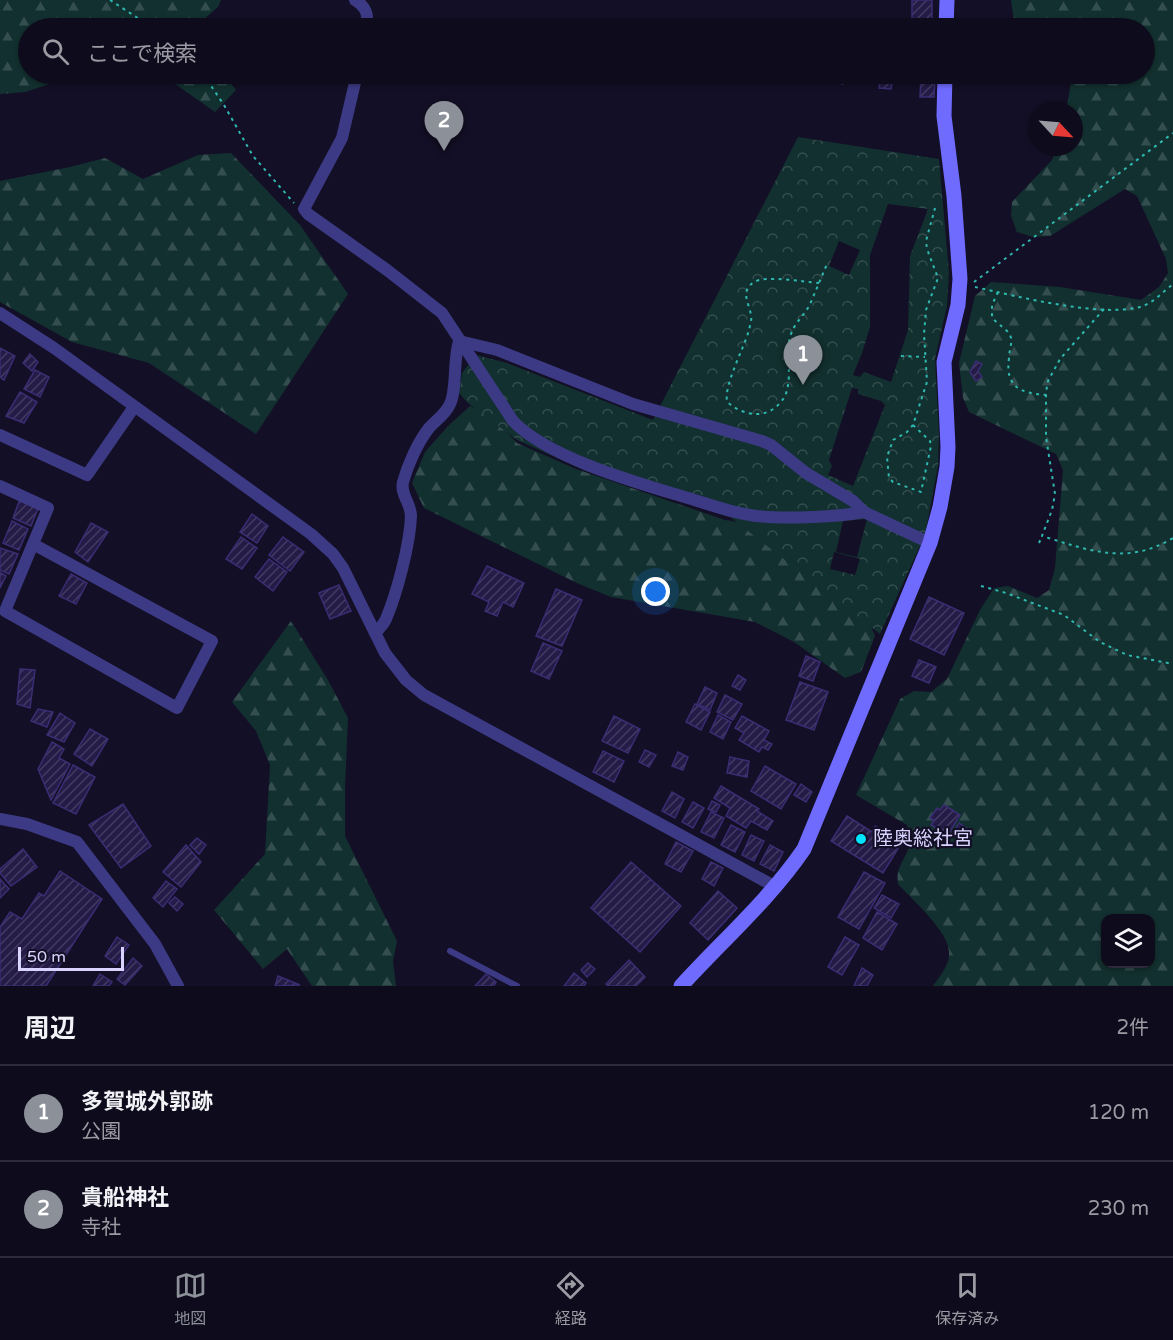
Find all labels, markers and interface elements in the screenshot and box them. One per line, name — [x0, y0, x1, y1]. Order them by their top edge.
search box — [18, 18, 1155, 84]
icon: search — [39, 35, 72, 68]
text: ここで検索 — [87, 41, 197, 67]
pin: 2 — [424, 102, 464, 151]
north arrow — [1029, 102, 1083, 156]
pin: 1 — [784, 336, 822, 385]
your location — [641, 577, 670, 606]
place label: 陸奥総社宮 — [873, 827, 973, 851]
marker: 陸奥総社宮 — [854, 832, 868, 846]
map controls — [1101, 914, 1155, 968]
button: layers — [1101, 914, 1155, 968]
scale bar — [18, 944, 124, 972]
text: 50 m — [27, 947, 66, 967]
text: 周辺 — [24, 1013, 76, 1044]
text: 2件 — [1116, 1016, 1149, 1040]
text: 多賀城外郭跡 — [81, 1089, 213, 1115]
text: 1 — [37, 1101, 50, 1125]
text: 120 m — [1088, 1101, 1149, 1125]
text: 公園 — [81, 1120, 121, 1144]
text: 貴船神社 — [81, 1185, 169, 1211]
text: 2 — [37, 1197, 50, 1221]
text: 230 m — [1088, 1197, 1149, 1221]
text: 寺社 — [81, 1216, 121, 1240]
tab: 地図 — [174, 1269, 207, 1329]
tab: 経路 — [554, 1269, 587, 1329]
tab: 保存済み — [935, 1269, 999, 1329]

